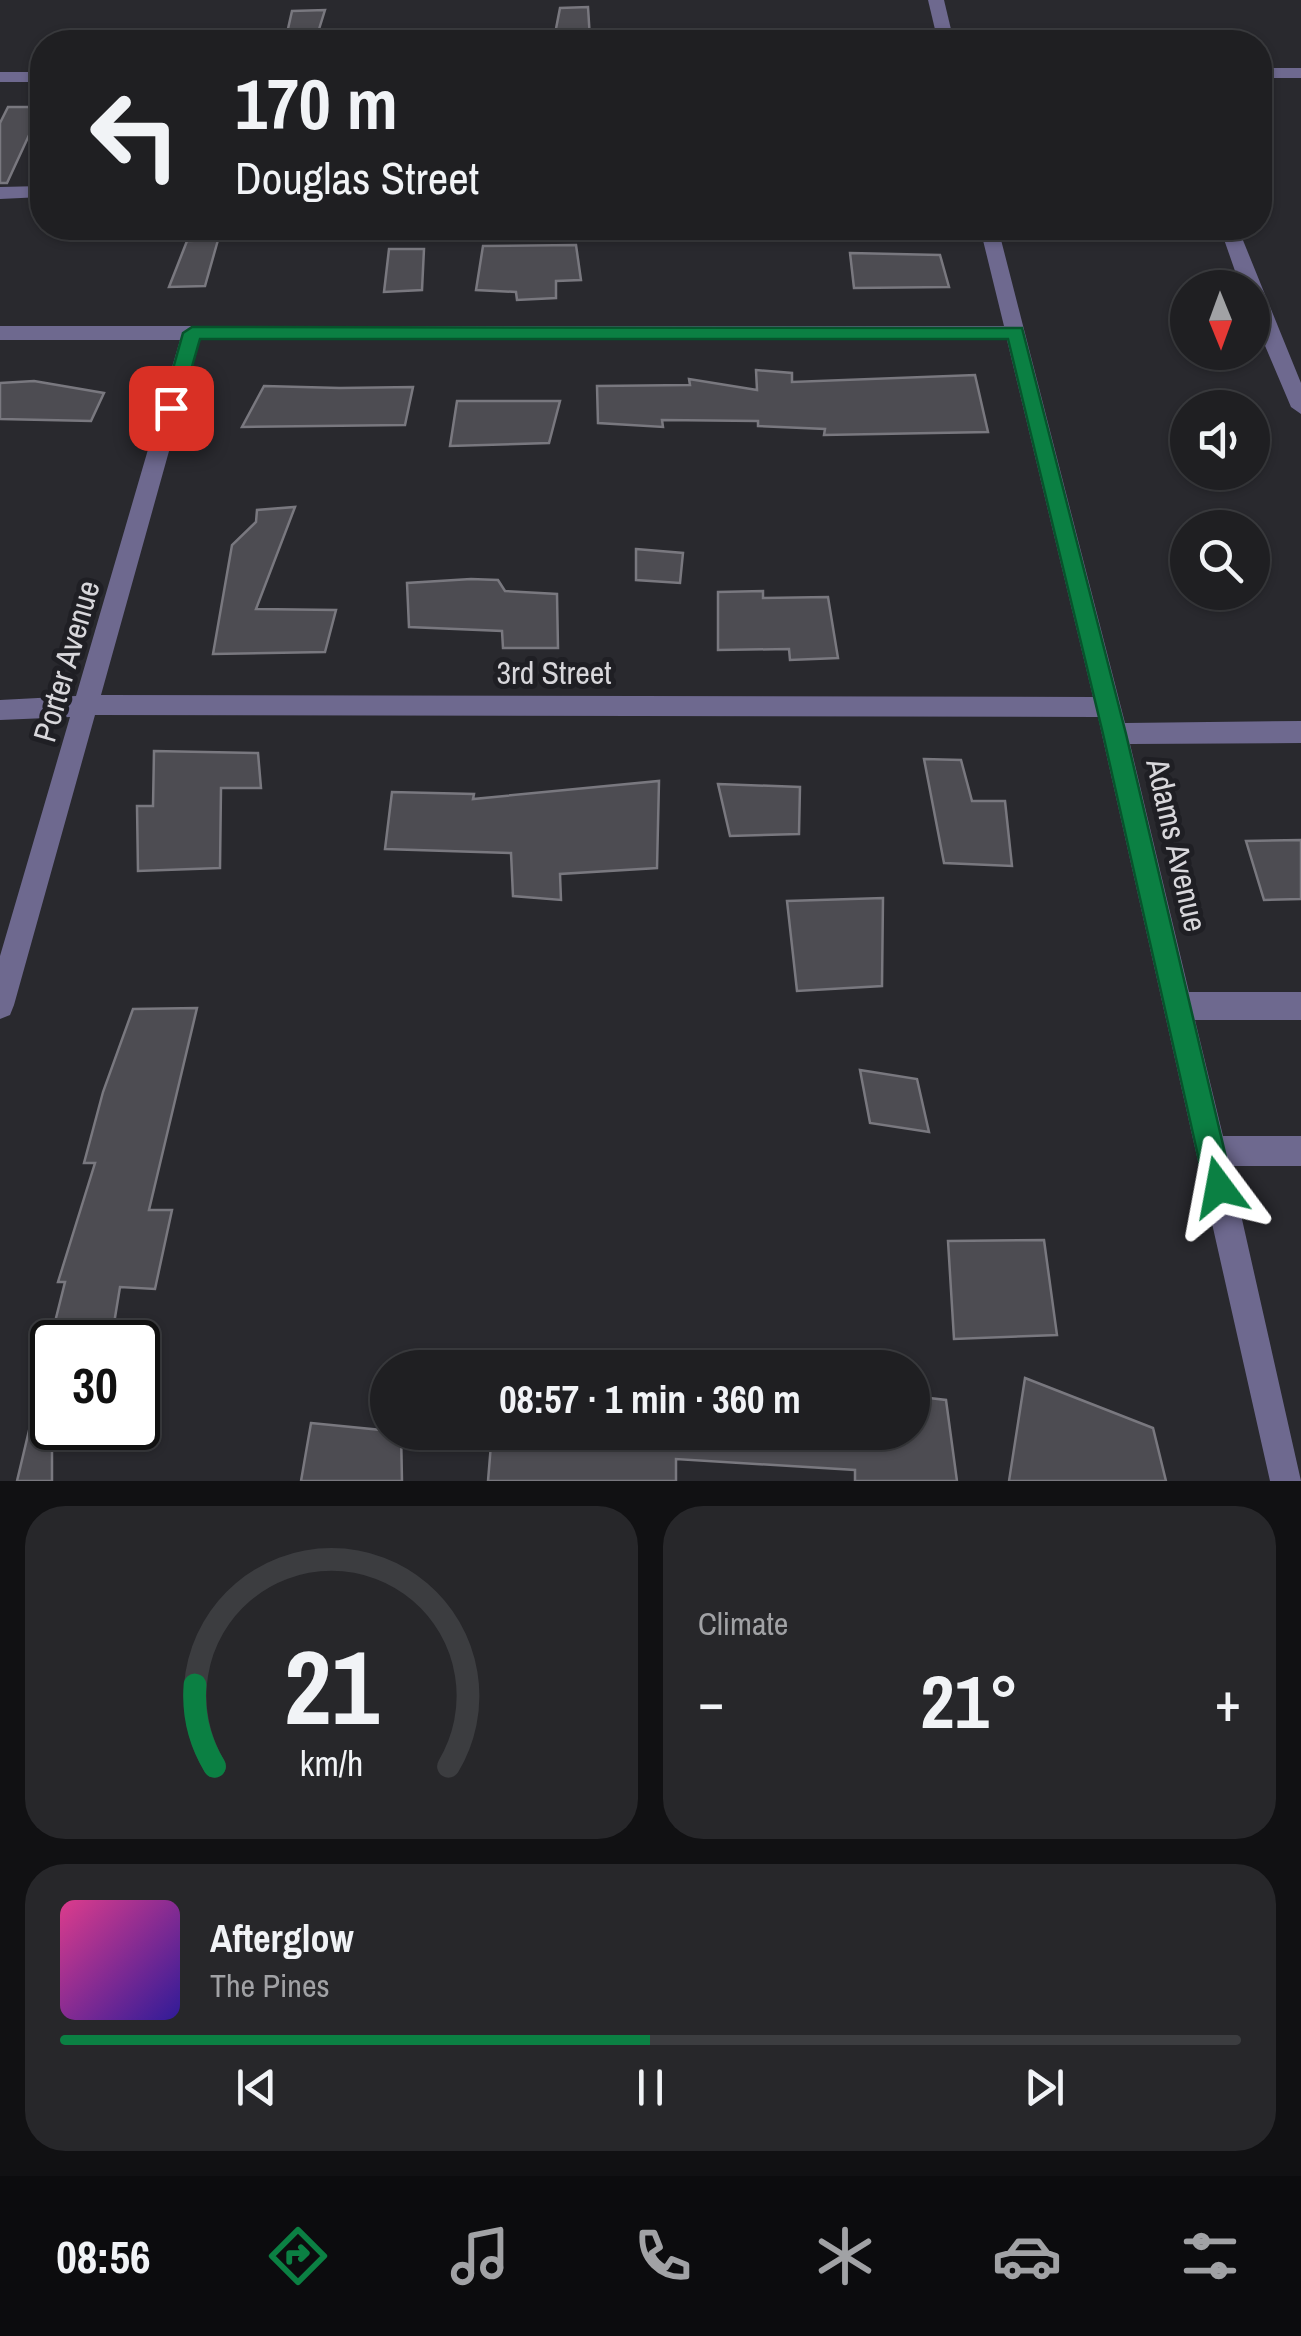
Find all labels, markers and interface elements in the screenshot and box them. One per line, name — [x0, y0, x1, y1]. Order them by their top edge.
text: 170 m — [235, 57, 398, 151]
icon: left — [70, 70, 200, 200]
text: Douglas Street — [235, 147, 479, 208]
north arrow — [1170, 270, 1270, 370]
map controls — [1170, 270, 1270, 610]
pin — [129, 366, 214, 451]
icon: arrive — [144, 381, 199, 436]
button: sound — [1170, 390, 1270, 490]
button: search — [1170, 510, 1270, 610]
street label: Porter Avenue — [22, 575, 110, 747]
street label: 3rd Street — [496, 651, 612, 694]
street label: Adams Avenue — [1136, 753, 1218, 936]
position arrow — [1167, 1135, 1271, 1239]
speed limit sign: 30 — [30, 1320, 160, 1450]
text: 08:57 · 1 min · 360 m — [499, 1374, 801, 1425]
text: Climate — [698, 1602, 788, 1645]
text: 21 — [284, 1616, 379, 1756]
text: 21° — [920, 1650, 1019, 1751]
text: − — [698, 1664, 724, 1738]
text: + — [1215, 1664, 1241, 1738]
text: km/h — [300, 1739, 363, 1787]
text: Afterglow — [210, 1913, 354, 1964]
text: The Pines — [210, 1964, 330, 2007]
icon: previous — [229, 2060, 284, 2115]
icon: pause — [623, 2060, 678, 2115]
icon: next — [1017, 2060, 1072, 2115]
icon: directions — [263, 2221, 333, 2291]
icon: music — [445, 2221, 515, 2291]
icon: phone — [628, 2221, 698, 2291]
icon: climate — [810, 2221, 880, 2291]
icon: car — [992, 2221, 1062, 2291]
icon: filters — [1175, 2221, 1245, 2291]
text: 08:56 — [56, 2226, 151, 2287]

